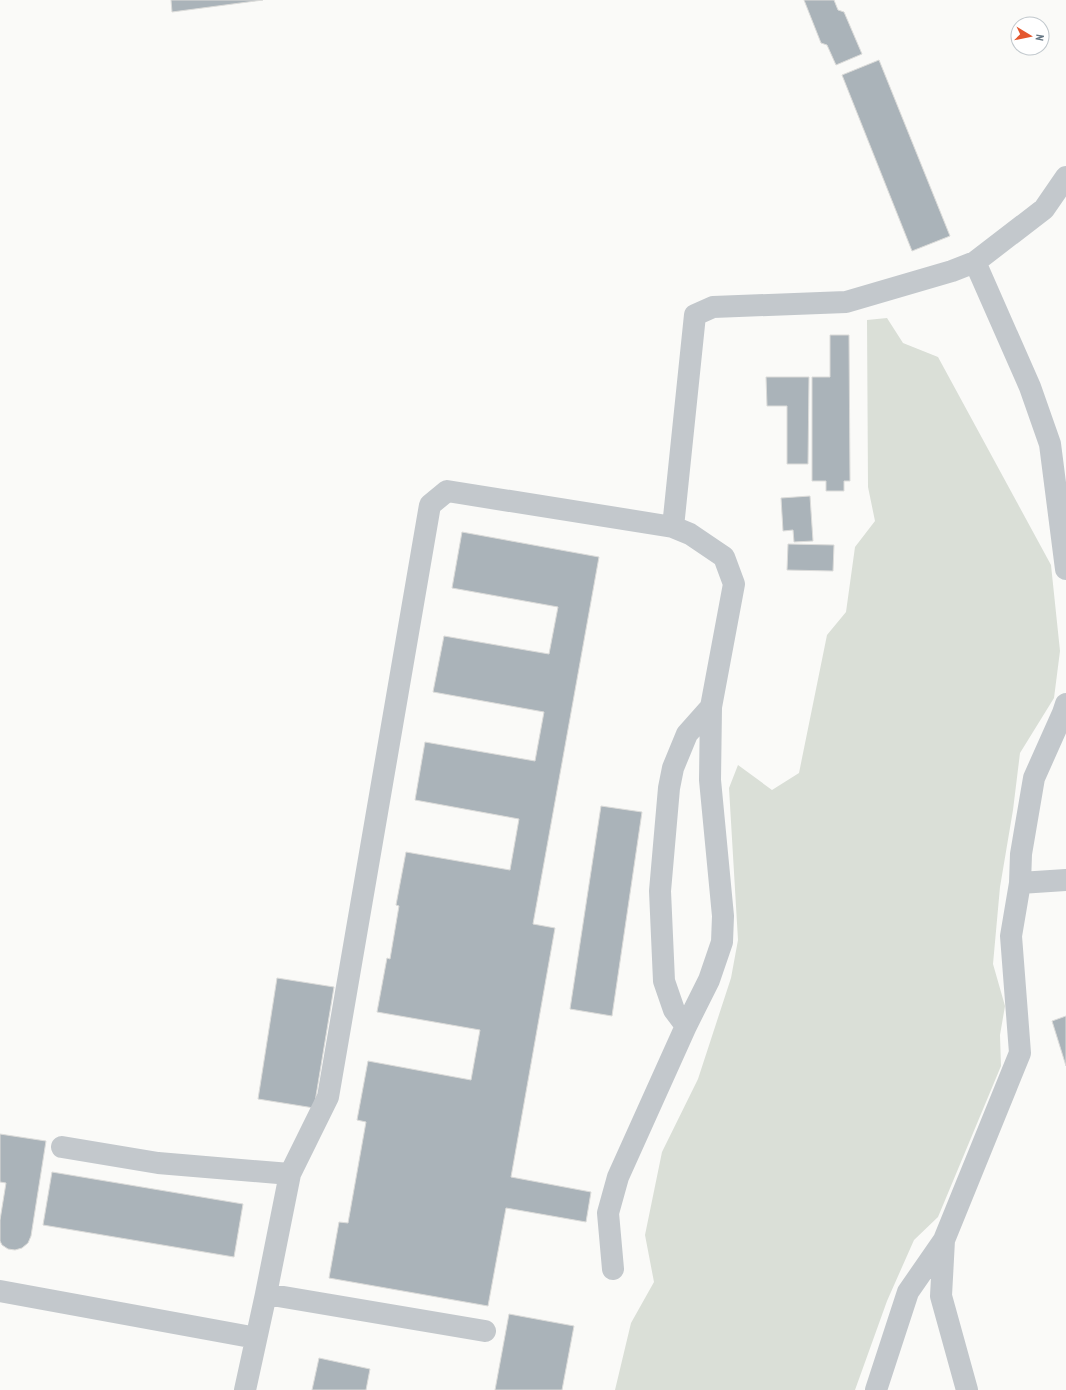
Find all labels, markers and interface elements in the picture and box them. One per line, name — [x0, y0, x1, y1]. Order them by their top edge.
north arrow — [1010, 16, 1050, 56]
text: N — [1032, 34, 1047, 42]

